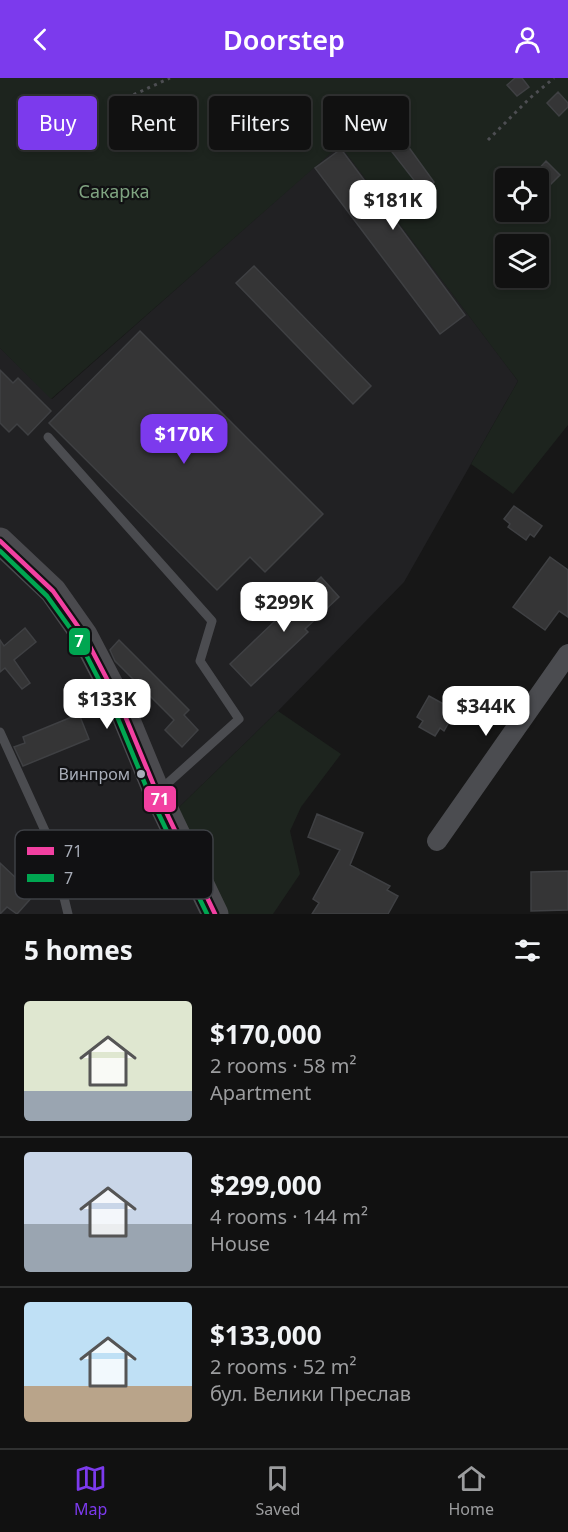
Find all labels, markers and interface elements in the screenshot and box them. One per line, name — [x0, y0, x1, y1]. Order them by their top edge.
text: Doorstep — [223, 21, 345, 58]
icon: back — [24, 23, 57, 56]
icon: person — [511, 23, 544, 56]
chip: Buy — [18, 96, 97, 150]
chip: Rent — [109, 96, 197, 150]
chip: Filters — [209, 96, 311, 150]
chip: New — [323, 96, 409, 150]
map controls — [495, 168, 549, 288]
button: locate — [495, 168, 549, 222]
park label: Сакарка — [79, 179, 149, 203]
pin: $181K — [351, 180, 435, 231]
text: $181K — [363, 186, 423, 213]
button: layers — [495, 234, 549, 288]
pin: $170K — [142, 414, 226, 465]
text: $170K — [154, 420, 214, 447]
pin: $299K — [242, 582, 326, 633]
text: $299K — [254, 588, 314, 615]
line badge: 7 — [68, 627, 91, 656]
text: 7 — [74, 630, 84, 652]
pin: $133K — [65, 679, 149, 730]
text: $133K — [77, 685, 137, 712]
pin: $344K — [444, 686, 528, 737]
text: $344K — [456, 692, 516, 719]
place label: Винпром — [59, 763, 130, 785]
marker: Винпром — [135, 768, 147, 780]
line badge: 71 — [143, 785, 177, 813]
text: 71 — [151, 788, 169, 810]
legend — [15, 830, 213, 899]
text: 71 — [64, 840, 82, 862]
text: 7 — [64, 867, 73, 889]
text: 5 homes — [24, 932, 133, 968]
icon: filters — [511, 934, 544, 967]
text: $170,000 — [210, 1016, 322, 1052]
icon: home — [72, 1025, 144, 1097]
text: 2 rooms · 58 m² — [210, 1052, 357, 1079]
text: Apartment — [210, 1079, 311, 1106]
text: $299,000 — [210, 1167, 322, 1203]
icon: home — [72, 1176, 144, 1248]
text: 4 rooms · 144 m² — [210, 1203, 368, 1230]
text: House — [210, 1230, 270, 1257]
text: $133,000 — [210, 1317, 322, 1353]
icon: home — [72, 1326, 144, 1398]
text: 2 rooms · 52 m² — [210, 1353, 357, 1380]
text: бул. Велики Преслав — [210, 1380, 411, 1407]
tab: Map — [74, 1462, 107, 1520]
tab: Saved — [256, 1462, 300, 1520]
tab: Home — [448, 1462, 494, 1520]

